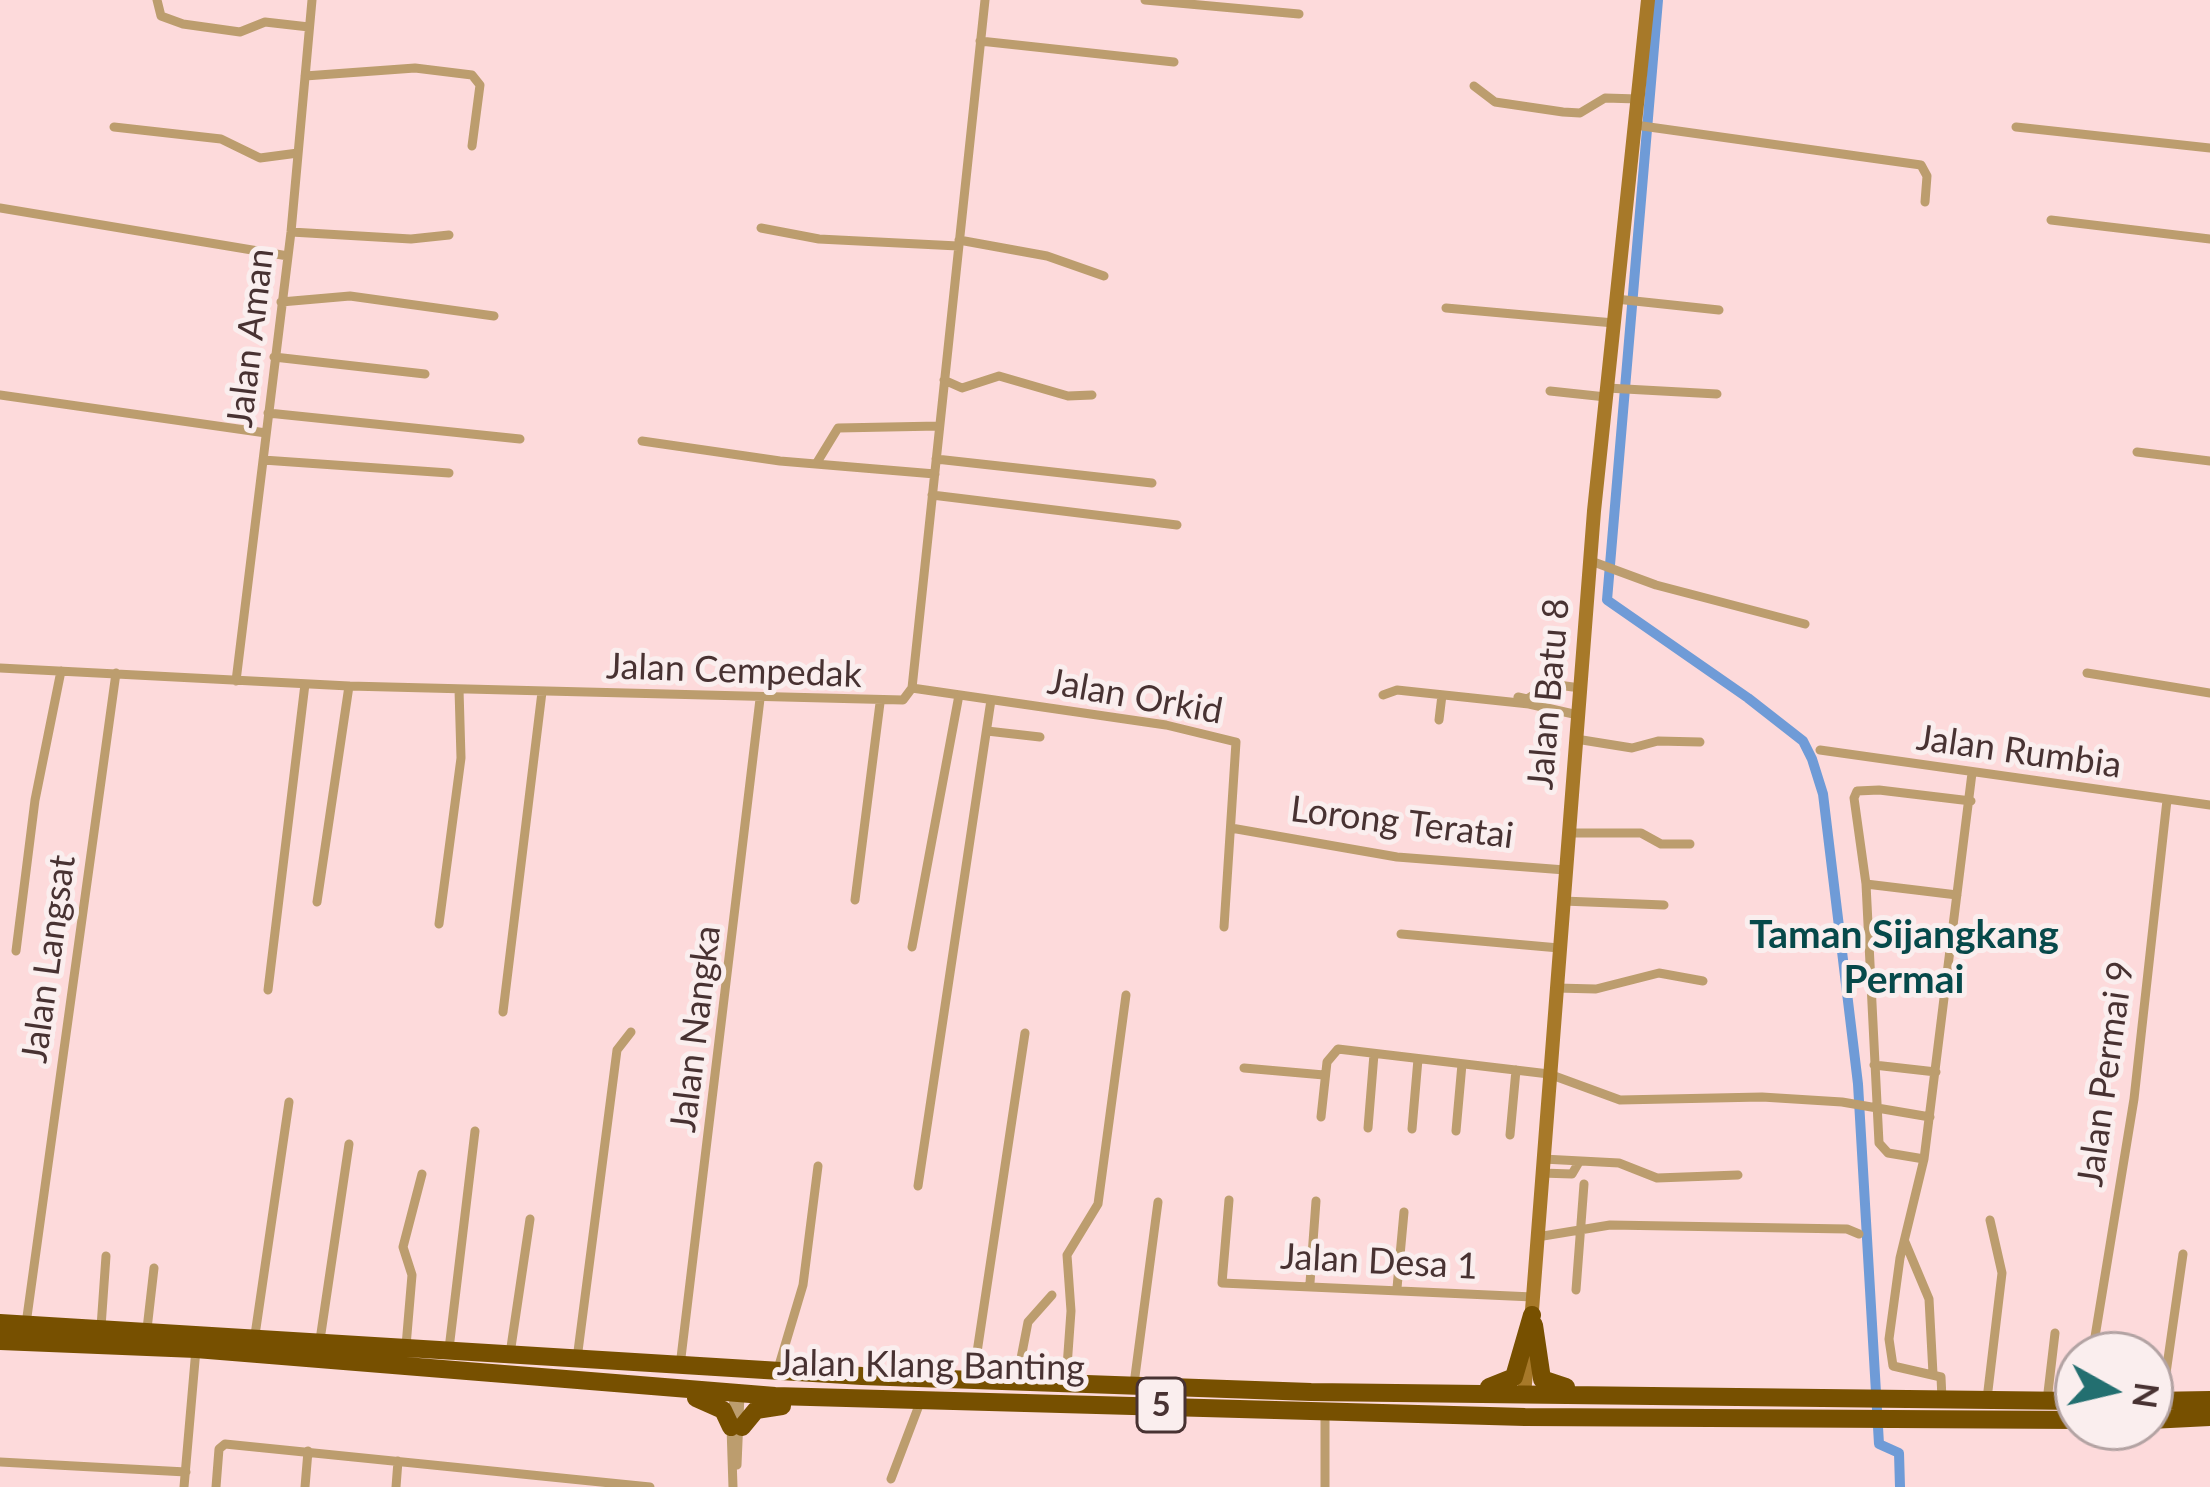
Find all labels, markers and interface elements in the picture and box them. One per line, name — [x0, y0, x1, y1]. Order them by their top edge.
street label: Jalan Aman — [219, 246, 283, 430]
street label: Jalan Batu 8 — [1519, 597, 1579, 791]
street label: Jalan Cempedak — [605, 645, 863, 697]
street label: Jalan Orkid — [1044, 660, 1226, 734]
street label: Jalan Rumbia — [1914, 716, 2124, 788]
street label: Lorong Teratai — [1288, 788, 1516, 858]
street label: Jalan Langsat — [13, 852, 85, 1066]
district label: Taman Sijangkang Permai — [1749, 912, 2059, 1003]
street label: Jalan Nangka — [662, 923, 730, 1135]
street label: Jalan Permai 9 — [2069, 959, 2143, 1189]
street label: Jalan Desa 1 — [1279, 1235, 1479, 1289]
north arrow — [2054, 1331, 2174, 1451]
street label: Jalan Klang Banting — [777, 1342, 1085, 1390]
road number: 5 — [1137, 1378, 1185, 1432]
text: N — [2125, 1380, 2168, 1411]

